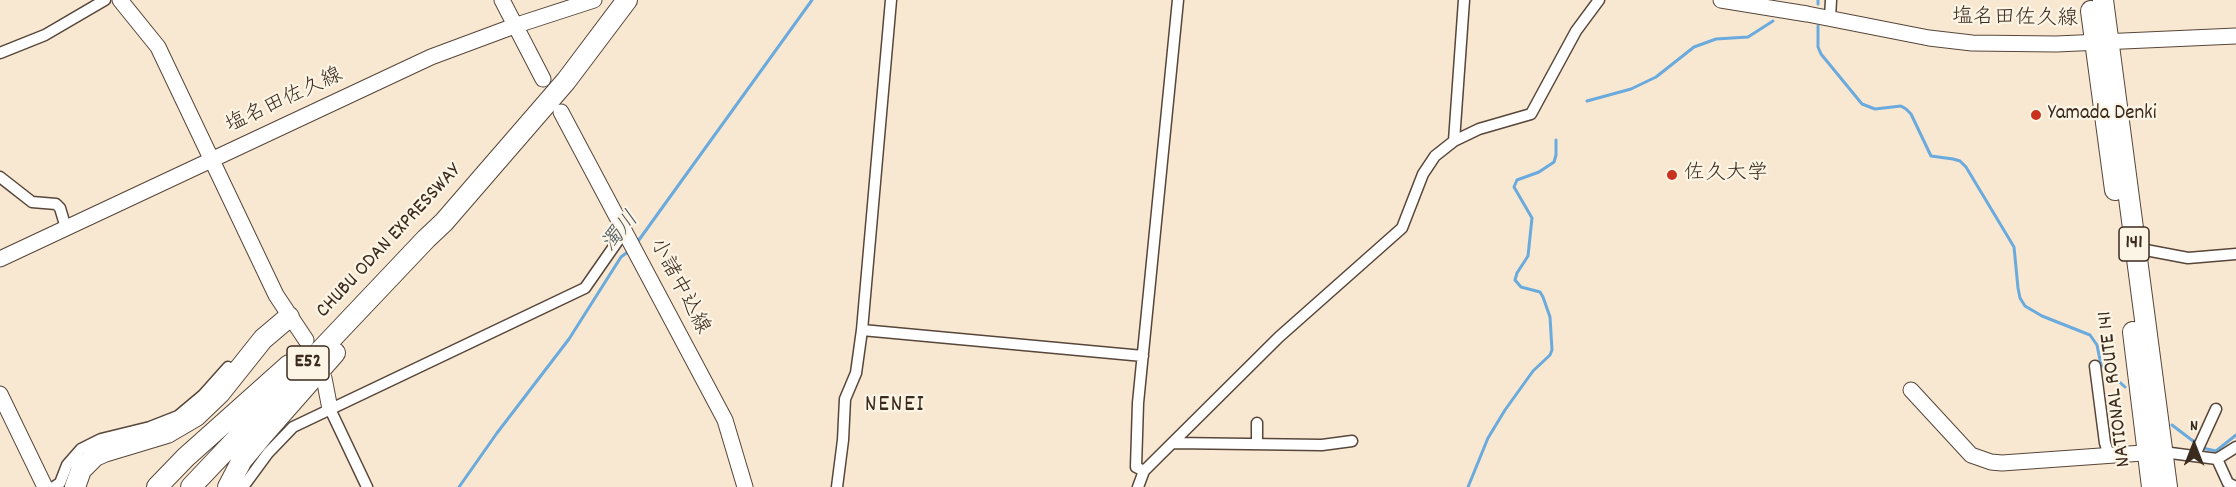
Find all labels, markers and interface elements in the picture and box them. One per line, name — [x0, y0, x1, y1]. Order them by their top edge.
street label: 塩名田佐久線 — [1952, 6, 2078, 34]
street label: 塩名田佐久線 — [223, 64, 347, 140]
place label: Yamada Denki — [2048, 102, 2157, 128]
marker: Yamada Denki — [2029, 108, 2043, 122]
street label: CHUBU ODAN EXPRESSWAY — [312, 160, 468, 324]
place label: 佐久大学 — [1684, 162, 1768, 188]
marker: 佐久大学 — [1665, 168, 1679, 182]
water label: 濁川 — [598, 208, 646, 258]
road number: 141 — [2119, 227, 2149, 261]
street label: 小諸中込線 — [642, 235, 714, 339]
street label: NATIONAL ROUTE 141 — [2094, 309, 2138, 469]
road number: E52 — [287, 346, 329, 380]
district label: NENEI — [865, 393, 925, 421]
north arrow — [2164, 415, 2224, 475]
text: N — [2190, 415, 2198, 438]

